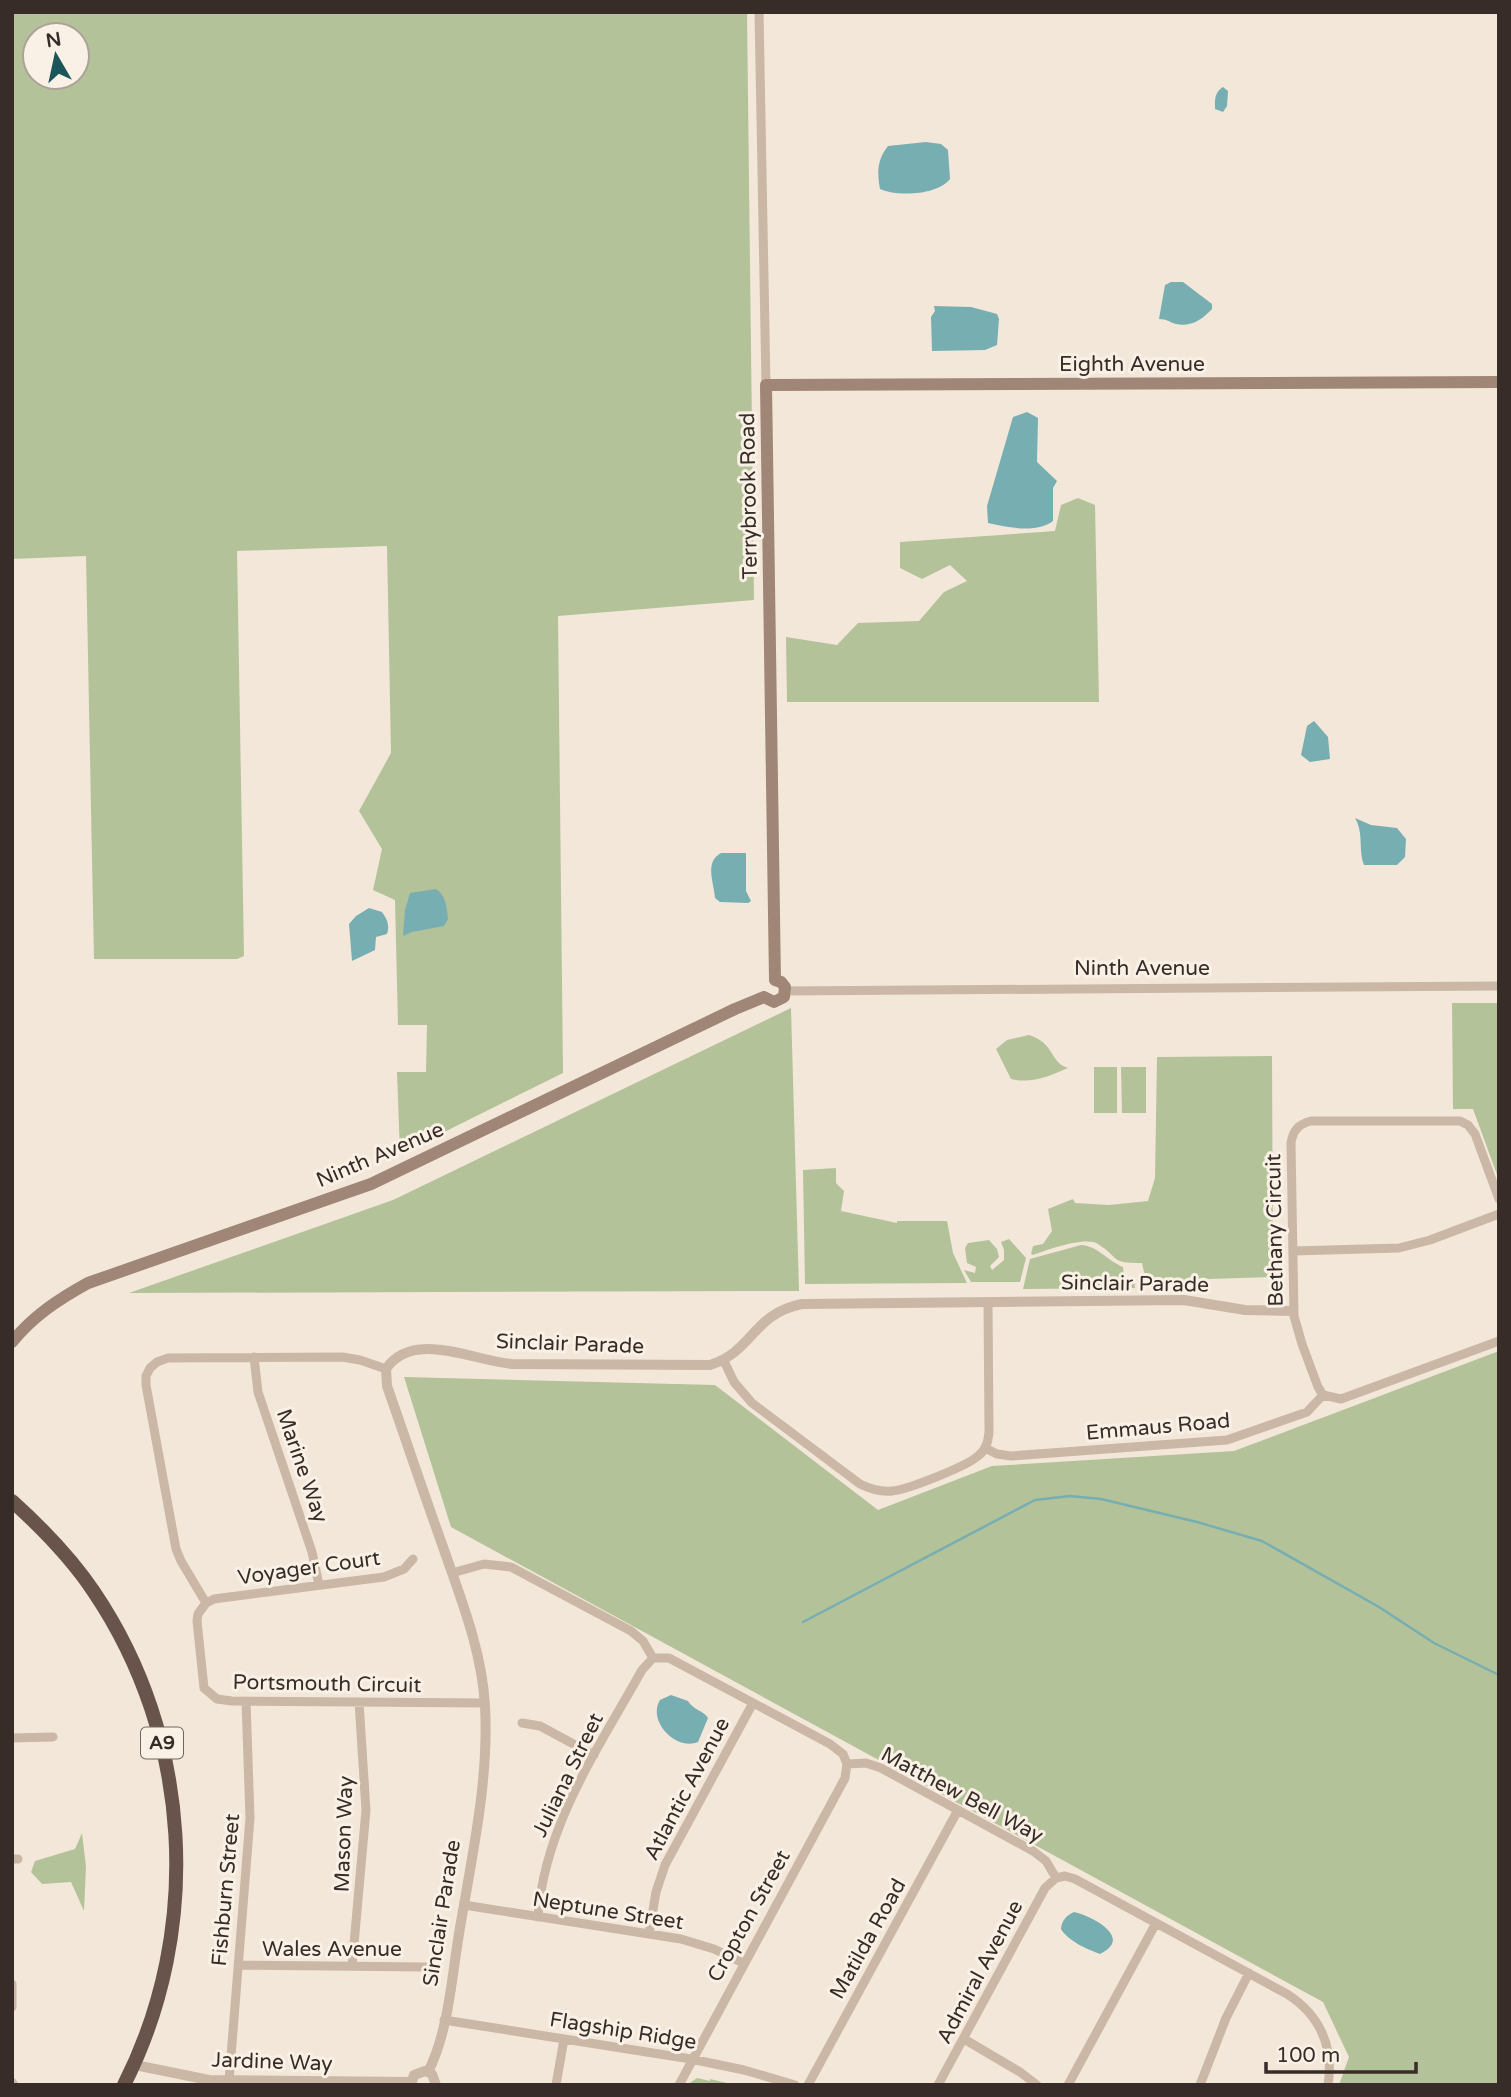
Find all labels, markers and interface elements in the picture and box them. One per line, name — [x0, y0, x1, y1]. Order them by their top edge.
north arrow — [21, 21, 91, 91]
text: N — [44, 28, 63, 52]
street label: Eighth Avenue — [1059, 352, 1205, 377]
street label: Terrybrook Road — [735, 412, 763, 580]
street label: Ninth Avenue — [1074, 956, 1210, 981]
street label: Ninth Avenue — [313, 1117, 448, 1193]
street label: Bethany Circuit — [1261, 1153, 1289, 1307]
street label: Sinclair Parade — [1061, 1270, 1209, 1298]
street label: Sinclair Parade — [496, 1329, 645, 1359]
street label: Marine Way — [271, 1406, 333, 1526]
street label: Emmaus Road — [1085, 1408, 1231, 1446]
street label: Voyager Court — [236, 1546, 382, 1590]
street label: Portsmouth Circuit — [232, 1670, 422, 1698]
street label: Juliana Street — [527, 1709, 609, 1841]
street label: Atlantic Avenue — [639, 1713, 735, 1865]
road number: A9 — [141, 1728, 183, 1758]
street label: Matthew Bell Way — [877, 1742, 1047, 1848]
street label: Mason Way — [329, 1775, 359, 1893]
street label: Fishburn Street — [207, 1813, 245, 1967]
street label: Sinclair Parade — [418, 1838, 466, 1988]
street label: Cropton Street — [702, 1846, 796, 1986]
street label: Matilda Road — [825, 1875, 911, 2003]
street label: Neptune Street — [531, 1887, 685, 1935]
street label: Admiral Avenue — [932, 1896, 1028, 2048]
street label: Wales Avenue — [262, 1937, 402, 1962]
street label: Flagship Ridge — [548, 2007, 698, 2055]
scale bar — [1266, 2030, 1416, 2074]
text: 100 m — [1276, 2043, 1340, 2068]
street label: Jardine Way — [211, 2047, 333, 2077]

